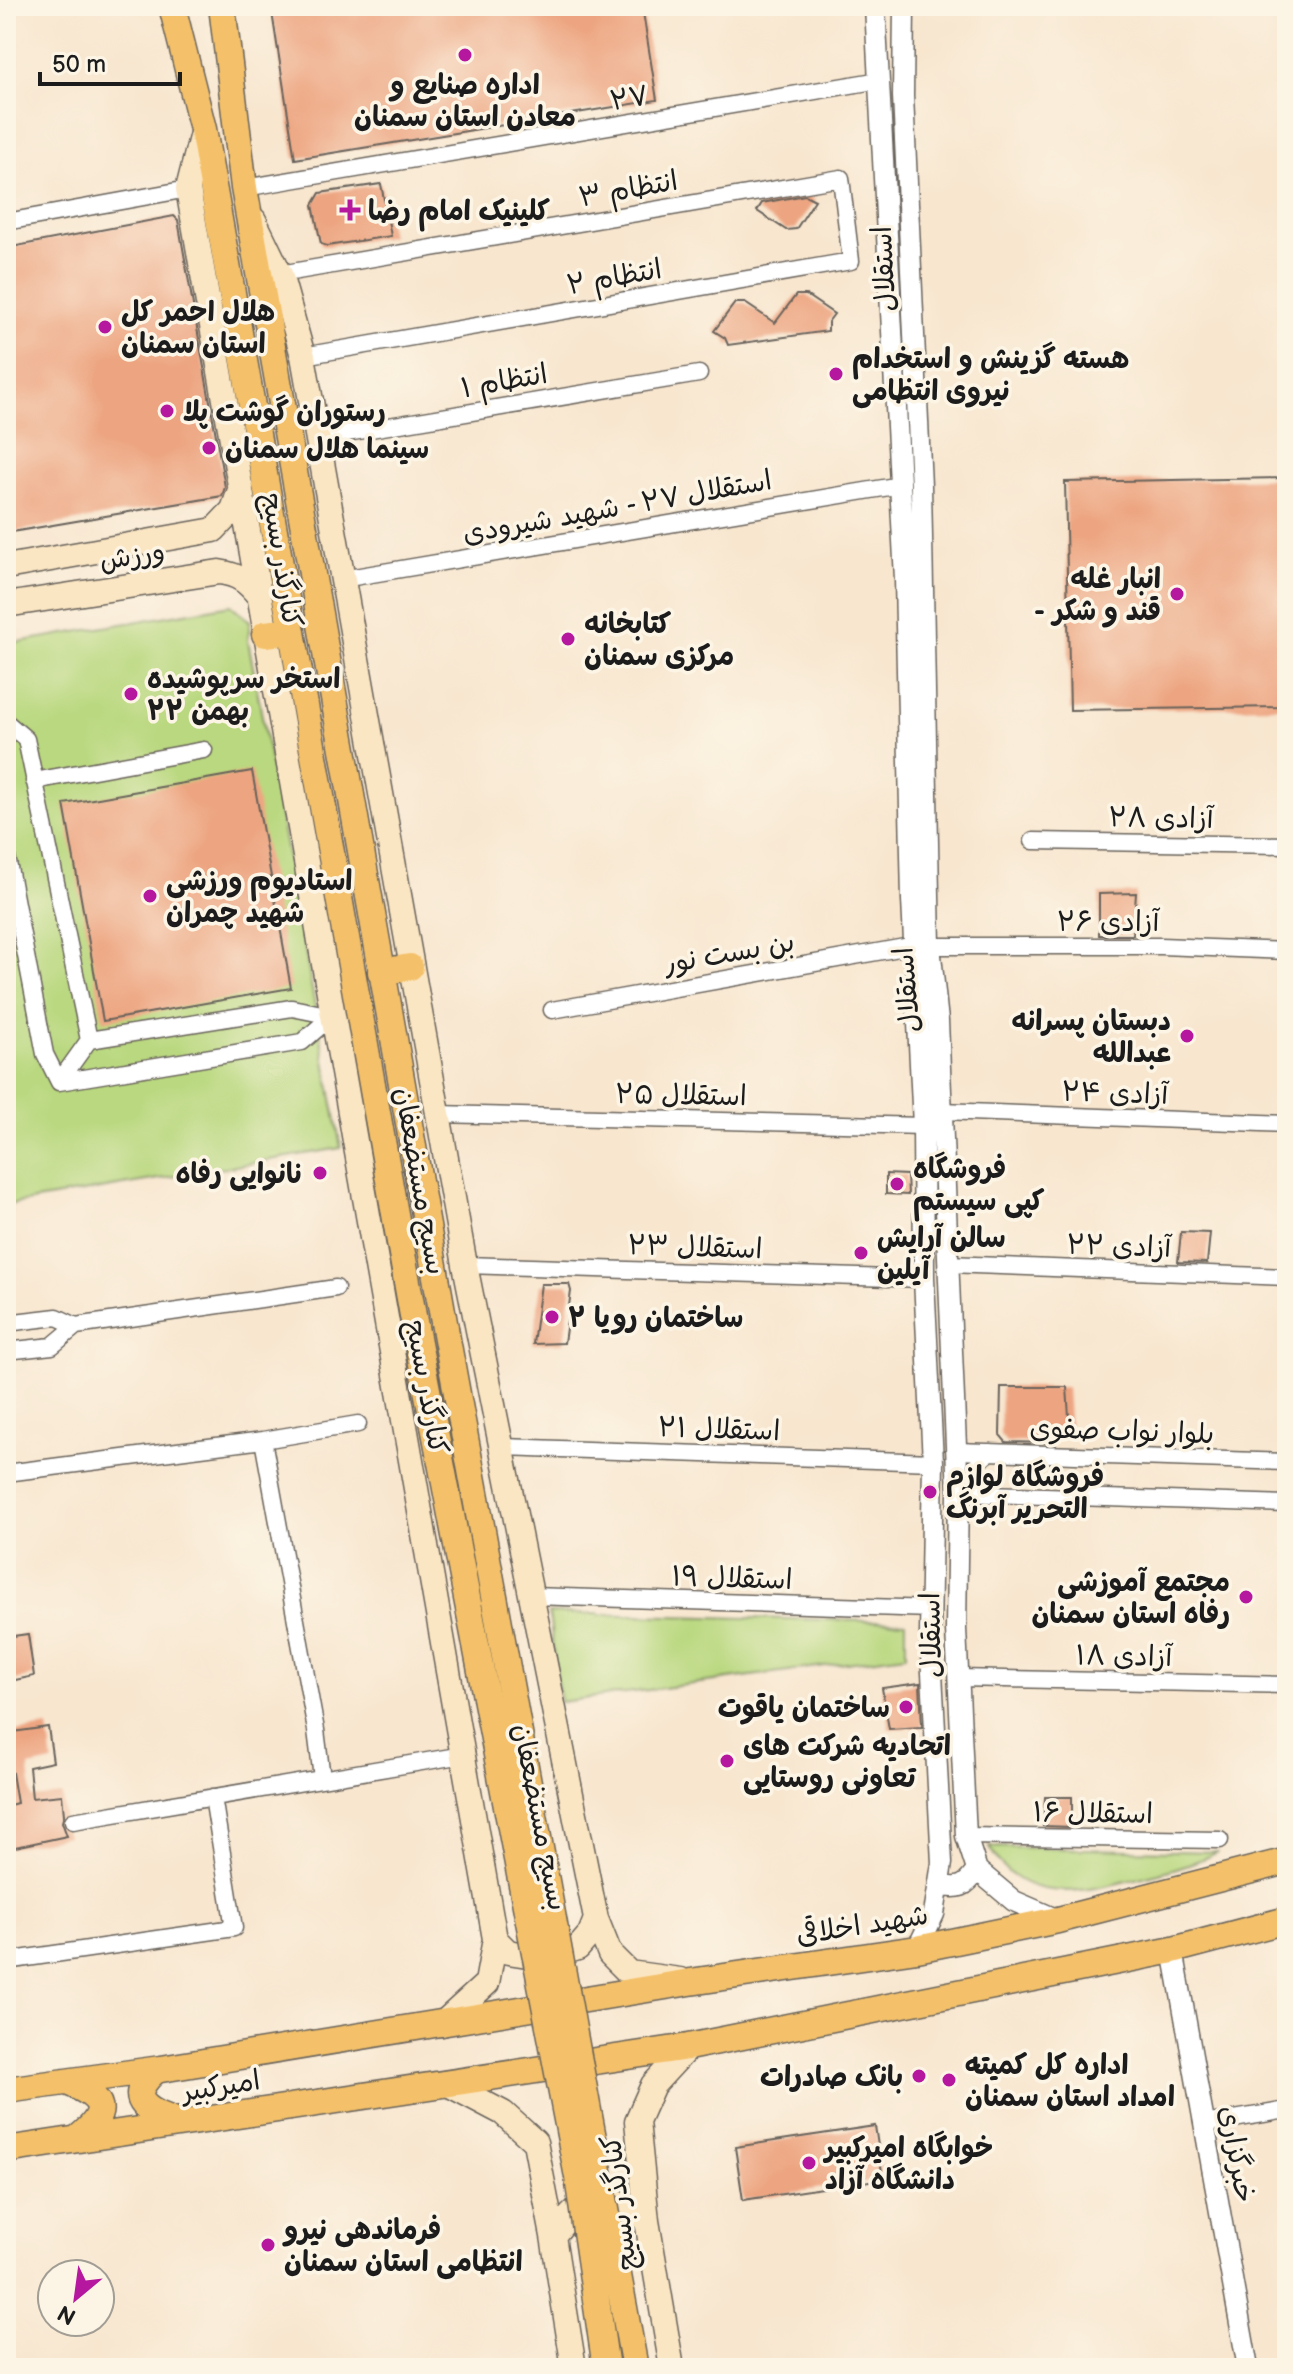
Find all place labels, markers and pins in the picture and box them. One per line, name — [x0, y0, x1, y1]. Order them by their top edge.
marker: اداره صنایع و معادن استان سمنان — [456, 46, 474, 64]
place label: اداره صنایع و معادن استان سمنان — [354, 69, 576, 134]
place label: کلینیک امام رضا — [368, 195, 550, 232]
marker: کلینیک امام رضا — [339, 199, 361, 221]
place label: هلال احمر کل استان سمنان — [121, 296, 275, 361]
marker: هلال احمر کل استان سمنان — [96, 318, 114, 336]
place label: هسته گزینش و استخدام نیروی انتظامی — [852, 341, 1129, 409]
marker: هسته گزینش و استخدام نیروی انتظامی — [827, 365, 845, 383]
place label: رستوران گوشت پلا — [183, 394, 386, 430]
marker: رستوران گوشت پلا — [158, 402, 176, 420]
place label: سینما هلال سمنان — [225, 433, 429, 466]
marker: سینما هلال سمنان — [200, 439, 218, 457]
place label: انبار غله - قند و شکر — [1034, 563, 1161, 628]
marker: انبار غله - قند و شکر — [1168, 585, 1186, 603]
place label: کتابخانه مرکزی سمنان — [584, 608, 734, 673]
marker: کتابخانه مرکزی سمنان — [559, 630, 577, 648]
place label: استخر سرپوشیده ۲۲ بهمن — [147, 663, 340, 728]
marker: استخر سرپوشیده ۲۲ بهمن — [122, 685, 140, 703]
place label: استادیوم ورزشی شهید چمران — [166, 865, 353, 930]
marker: استادیوم ورزشی شهید چمران — [141, 887, 159, 905]
place label: دبستان پسرانه عبدالله — [1011, 1005, 1171, 1070]
marker: دبستان پسرانه عبدالله — [1178, 1027, 1196, 1045]
place label: فروشگاه کپی سیستم — [913, 1151, 1045, 1222]
place label: نانوایی رفاه — [175, 1158, 304, 1192]
marker: نانوایی رفاه — [311, 1164, 329, 1182]
marker: فروشگاه کپی سیستم — [888, 1175, 906, 1193]
place label: سالن آرایش آیلین — [877, 1222, 1006, 1287]
marker: سالن آرایش آیلین — [852, 1244, 870, 1262]
place label: ساختمان رویا ۲ — [568, 1302, 743, 1335]
marker: ساختمان رویا ۲ — [543, 1308, 561, 1326]
place label: فروشگاه لوازم التحریر آبرنگ — [946, 1459, 1104, 1526]
marker: فروشگاه لوازم التحریر آبرنگ — [921, 1483, 939, 1501]
place label: مجتمع آموزشی رفاه استان سمنان — [1031, 1566, 1230, 1631]
marker: مجتمع آموزشی رفاه استان سمنان — [1237, 1588, 1255, 1606]
place label: ساختمان یاقوت — [718, 1692, 890, 1725]
marker: ساختمان یاقوت — [897, 1698, 915, 1716]
place label: اتحادیه شرکت های تعاونی روستایی — [743, 1730, 951, 1796]
marker: اتحادیه شرکت های تعاونی روستایی — [718, 1752, 736, 1770]
place label: اداره کل کمیته امداد استان سمنان — [965, 2049, 1175, 2114]
place label: بانک صادرات — [760, 2061, 903, 2094]
marker: بانک صادرات — [910, 2067, 928, 2085]
marker: اداره کل کمیته امداد استان سمنان — [940, 2071, 958, 2089]
place label: خوابگاه امیرکبیر دانشگاه آزاد — [822, 2130, 993, 2197]
marker: خوابگاه امیرکبیر دانشگاه آزاد — [800, 2154, 818, 2172]
place label: فرماندهی نیرو انتظامی استان سمنان — [282, 2214, 523, 2280]
marker: فرماندهی نیرو انتظامی استان سمنان — [259, 2236, 277, 2254]

